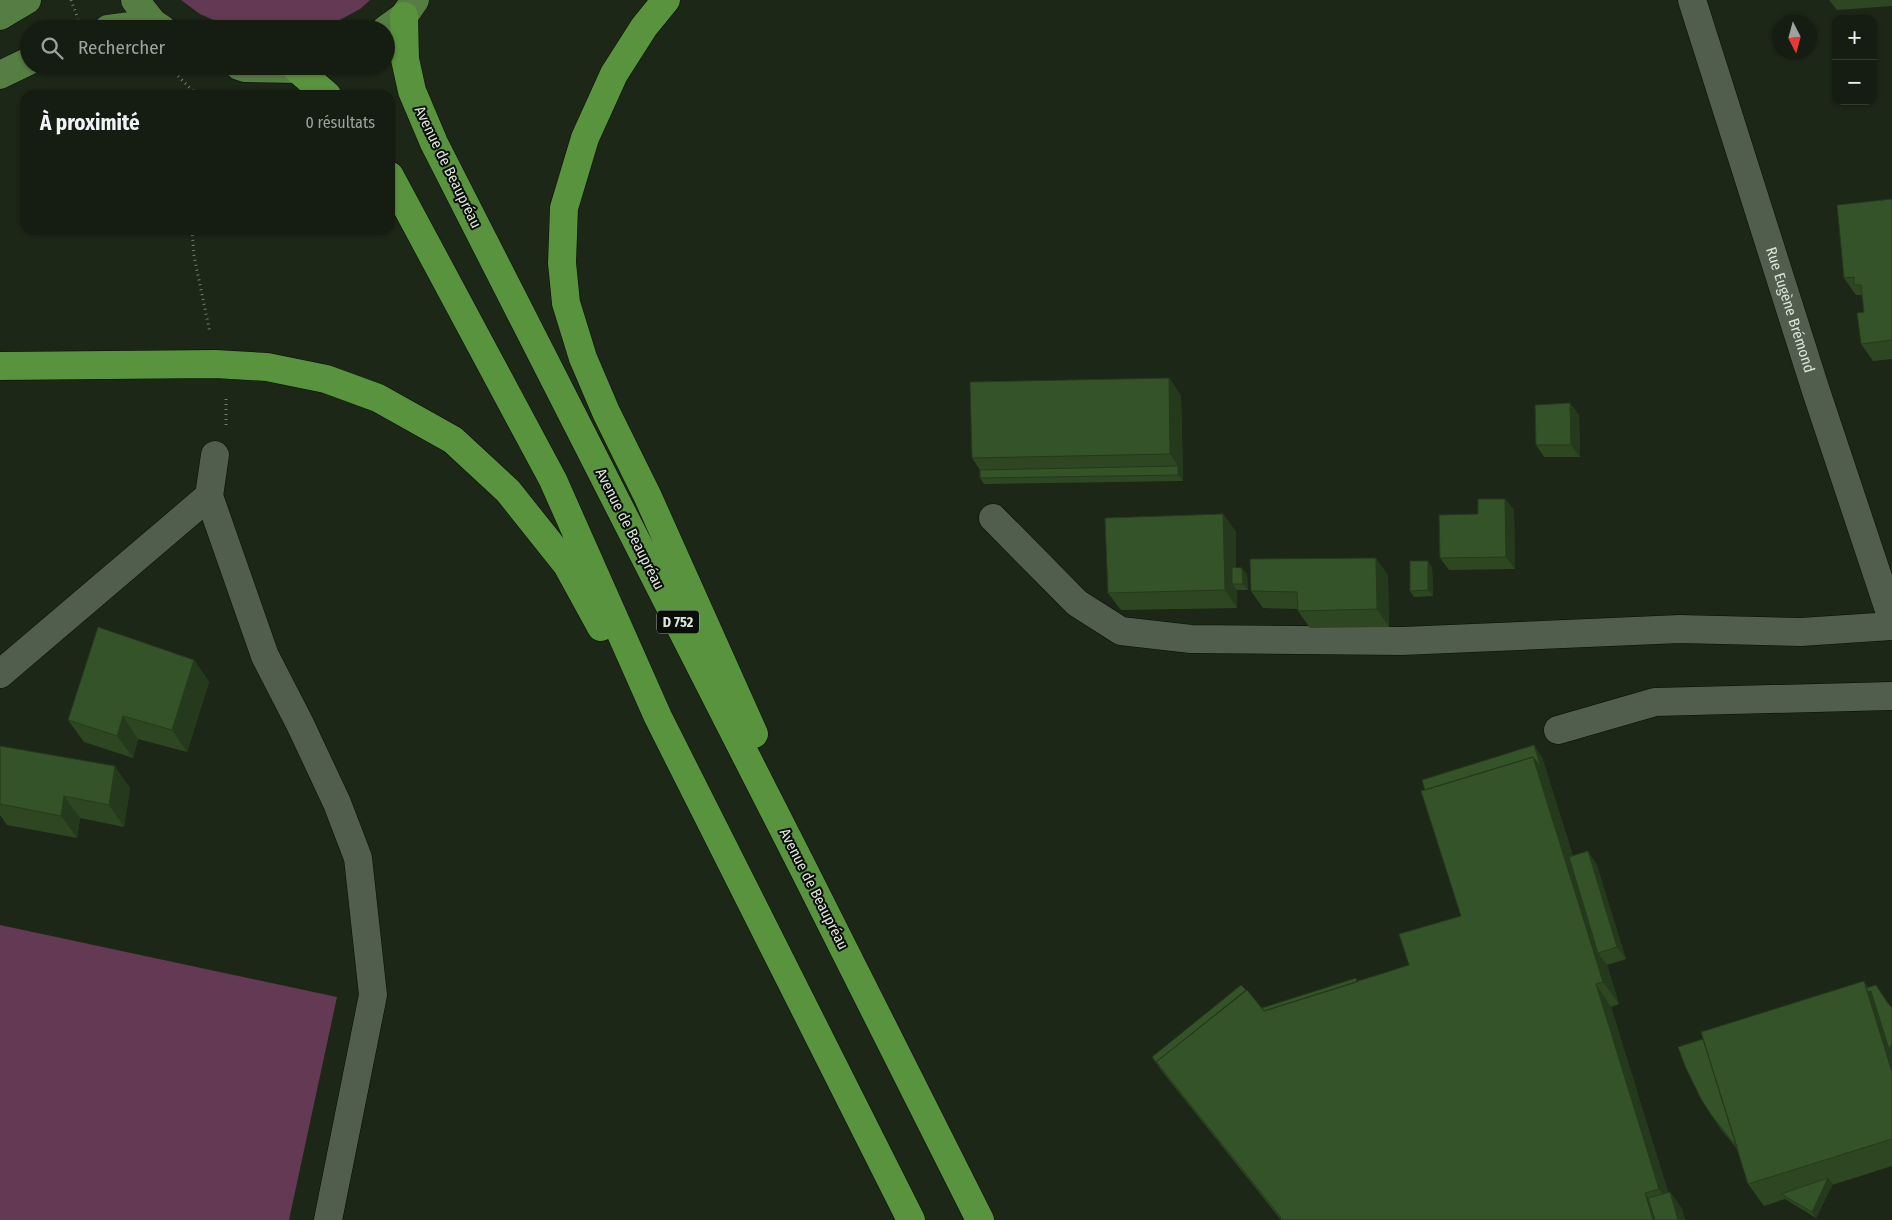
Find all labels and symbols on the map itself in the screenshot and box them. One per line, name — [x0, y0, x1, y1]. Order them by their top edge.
north arrow — [1772, 15, 1817, 60]
street label: Avenue de Beaupréau — [411, 103, 485, 231]
street label: Rue Eugène Brémond — [1762, 245, 1819, 375]
street label: Avenue de Beaupréau — [592, 465, 668, 593]
road number: D 752 — [657, 610, 699, 634]
street label: Avenue de Beaupréau — [776, 825, 852, 953]

